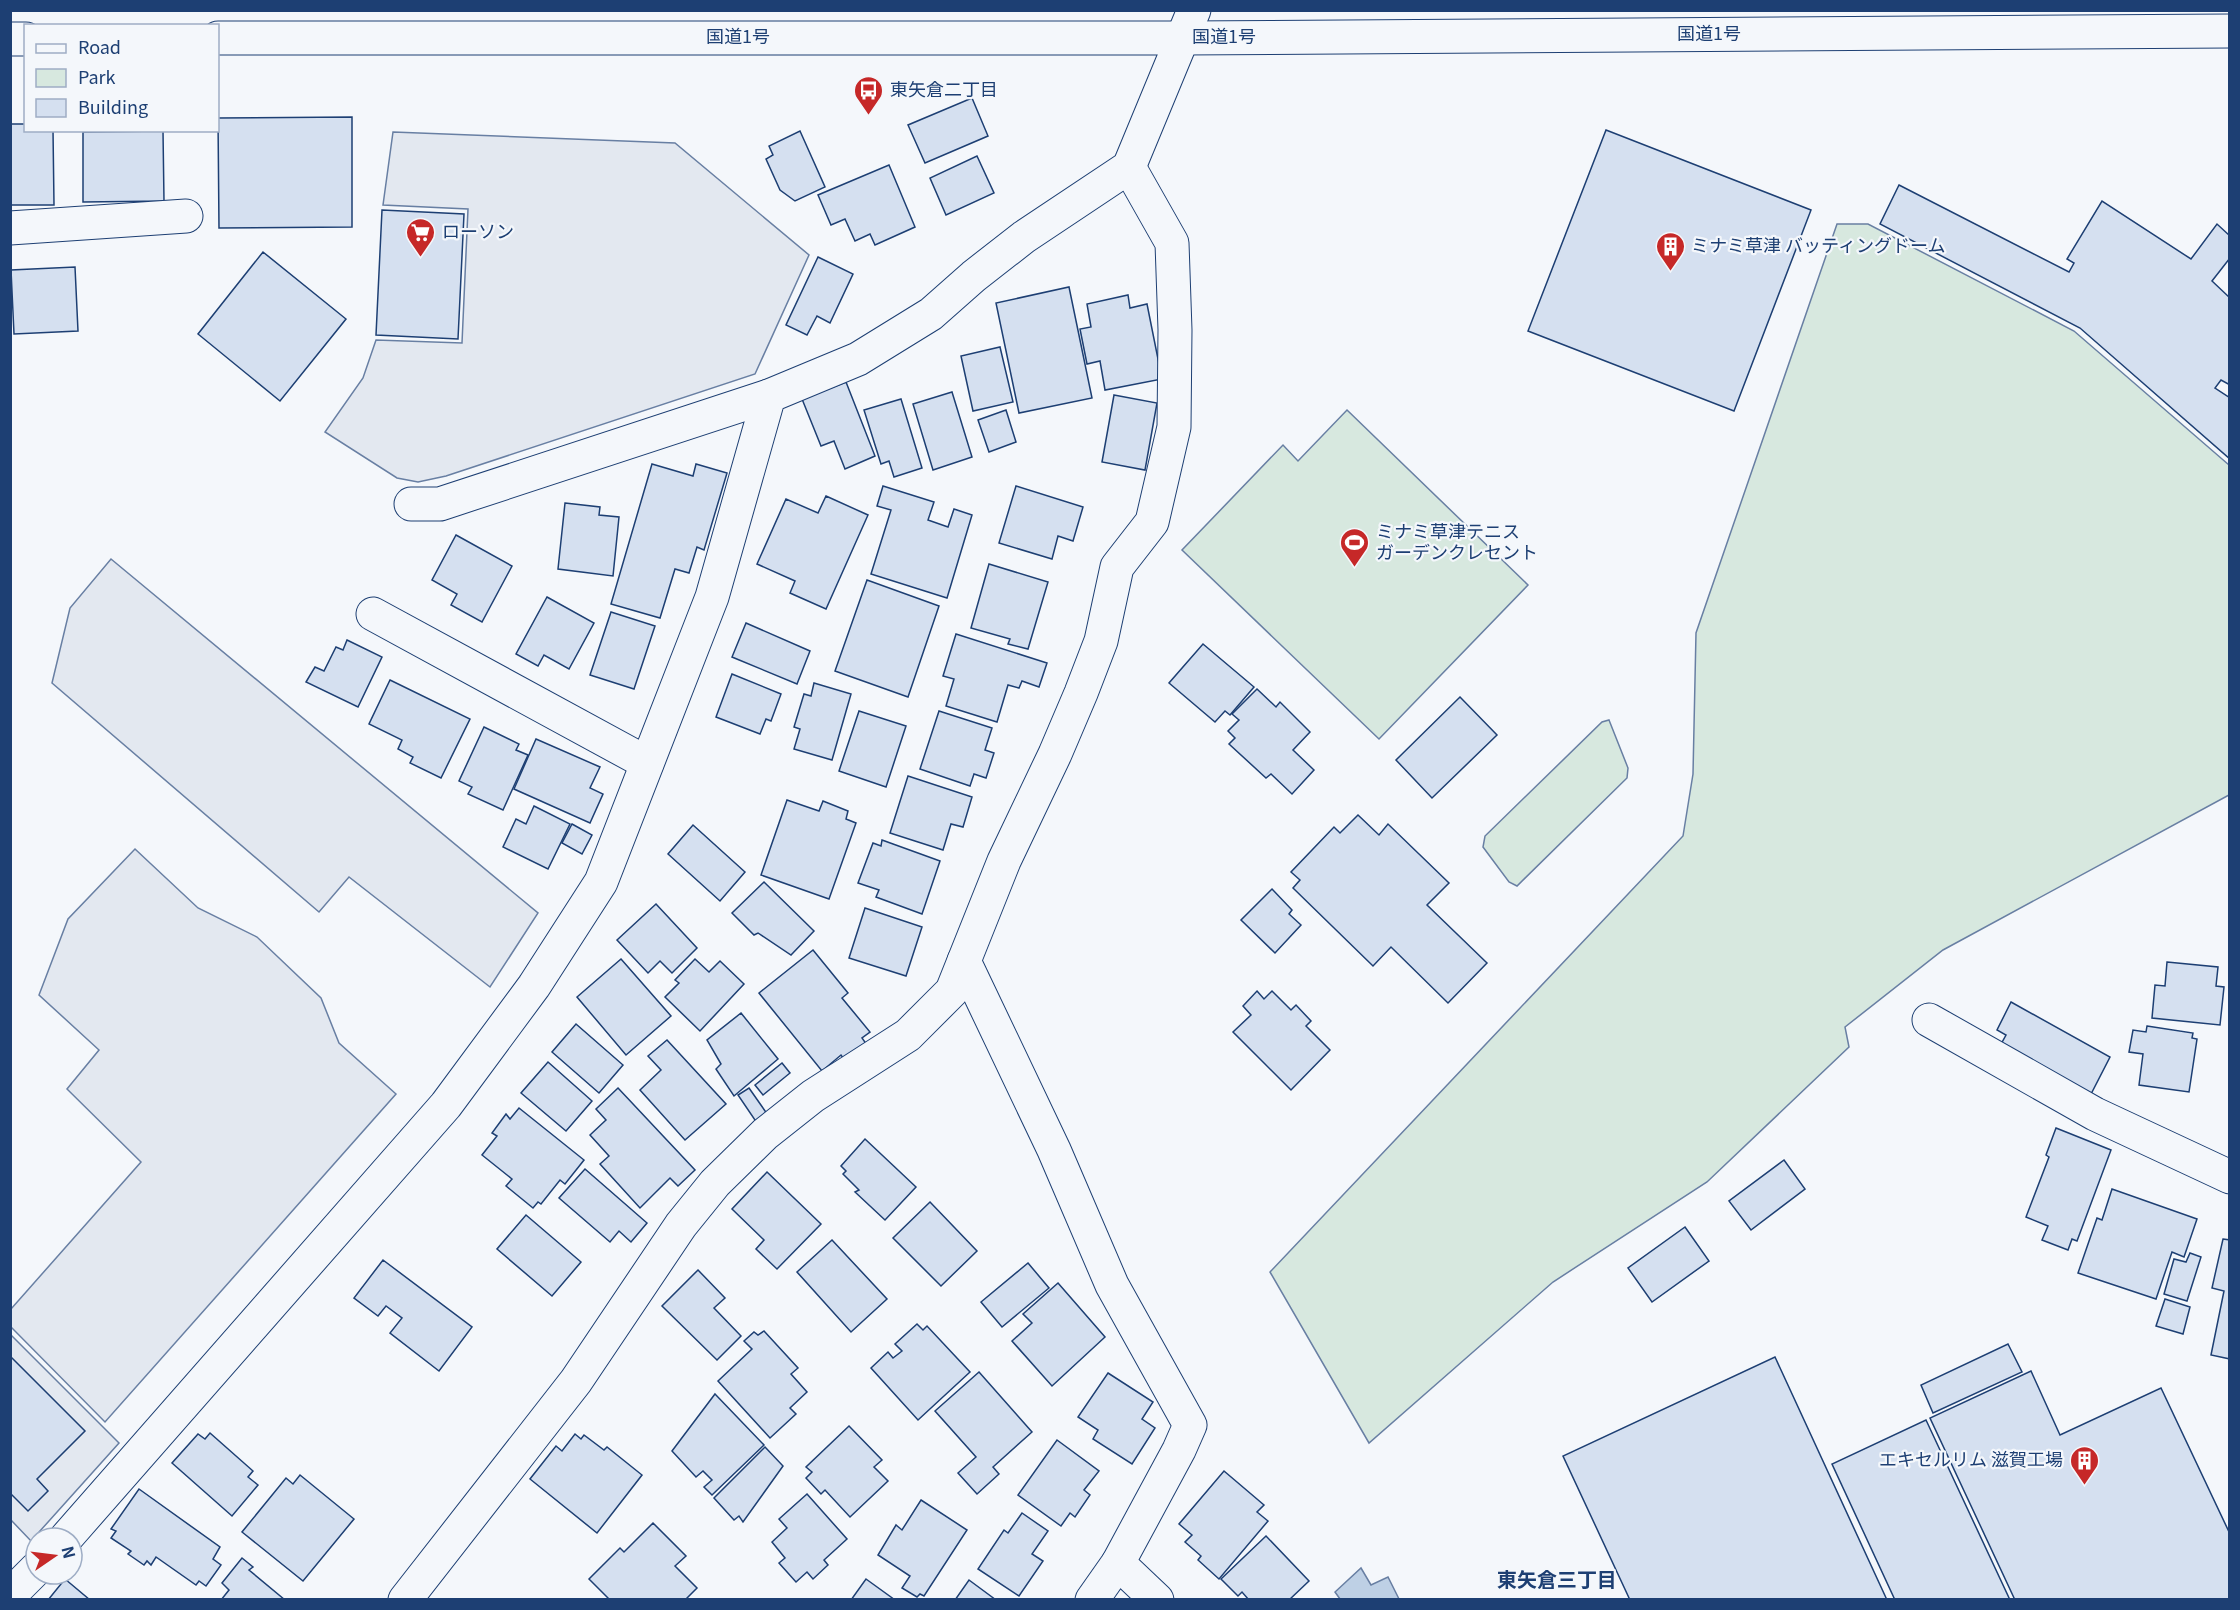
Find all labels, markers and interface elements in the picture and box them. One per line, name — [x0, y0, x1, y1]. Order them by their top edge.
street label: 国道1号 — [1677, 19, 1741, 45]
street label: 国道1号 — [706, 22, 770, 48]
street label: 国道1号 — [1192, 22, 1256, 48]
legend — [24, 24, 219, 132]
text: Road — [78, 33, 121, 59]
text: Park — [78, 63, 116, 89]
bus stop icon: 東矢倉二丁目 — [853, 74, 885, 116]
place label: 東矢倉二丁目 — [890, 75, 998, 101]
text: Building — [78, 93, 148, 119]
supermarket icon: ローソン — [405, 216, 437, 258]
place label: ローソン — [442, 217, 514, 243]
building icon: ミナミ草津 バッティングドーム — [1654, 230, 1686, 272]
place label: ミナミ草津 バッティングドーム — [1691, 231, 1945, 257]
place label: ミナミ草津テニス ガーデンクレセント — [1376, 517, 1538, 564]
sports icon: ミナミ草津テニス ガーデンクレセント — [1339, 526, 1371, 568]
building icon: エキセルリム 滋賀工場 — [2068, 1444, 2100, 1486]
place label: エキセルリム 滋賀工場 — [1879, 1445, 2063, 1471]
north arrow — [24, 1526, 84, 1586]
text: N — [56, 1543, 83, 1561]
district label: 東矢倉三丁目 — [1497, 1564, 1617, 1593]

